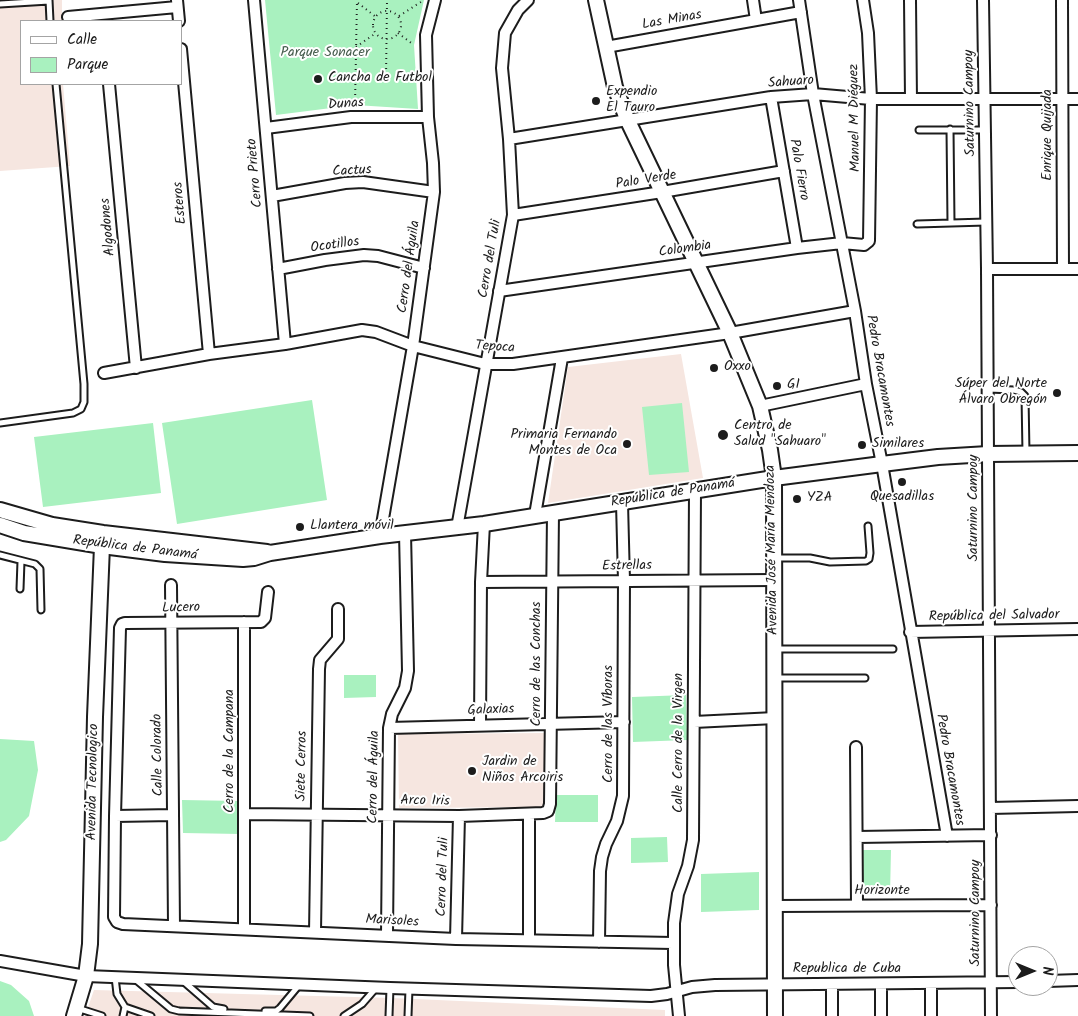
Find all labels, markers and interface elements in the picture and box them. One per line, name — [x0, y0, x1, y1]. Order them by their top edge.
street label: Las Minas — [641, 8, 703, 34]
legend — [20, 20, 182, 85]
text: Calle — [67, 28, 97, 52]
park label: Parque Sonacer — [280, 46, 370, 62]
street label: Saturnino Campoy — [962, 50, 980, 156]
text: Parque — [67, 53, 108, 77]
street label: Manuel M Diéguez — [847, 64, 865, 172]
place label: Cancha de Futbol — [328, 71, 432, 87]
marker: Cancha de Futbol — [312, 73, 324, 85]
street label: Sahuaro — [768, 73, 814, 93]
place label: Expendio El Tauro — [606, 85, 657, 118]
street label: Enrique Quijada — [1041, 89, 1057, 181]
street label: Dunas — [328, 95, 364, 115]
marker: Expendio El Tauro — [590, 95, 602, 107]
street label: Cerro Prieto — [245, 138, 267, 208]
street label: Palo Fierro — [784, 138, 812, 202]
street label: Cactus — [332, 163, 372, 181]
street label: Palo Verde — [614, 168, 678, 194]
street label: Esteros — [171, 181, 191, 225]
street label: Algodones — [98, 197, 120, 257]
street label: Cerro del Tuli — [476, 219, 506, 299]
street label: Cerro del Águila — [395, 220, 425, 314]
street label: Ocotillos — [310, 234, 360, 258]
street label: Colombia — [658, 238, 712, 262]
street label: Pedro Bracamontes — [861, 314, 897, 428]
street label: Tepoca — [475, 338, 515, 358]
place label: Oxxo — [724, 360, 751, 376]
marker: Oxxo — [708, 362, 720, 374]
place label: Súper del Norte Álvaro Obregón — [955, 377, 1047, 410]
place label: GI — [787, 378, 800, 394]
marker: GI — [771, 380, 783, 392]
marker: Súper del Norte Álvaro Obregón — [1051, 387, 1063, 399]
place label: Centro de Salud "Sahuaro" — [734, 419, 826, 452]
place label: Primaria Fernando Montes de Oca — [511, 428, 617, 461]
marker: Centro de Salud "Sahuaro" — [716, 428, 730, 442]
place label: Similares — [872, 437, 924, 453]
marker: Primaria Fernando Montes de Oca — [621, 438, 633, 450]
marker: Similares — [856, 439, 868, 451]
street label: Saturnino Campoy — [967, 455, 983, 561]
street label: Avenida José María Mendoza — [763, 465, 783, 635]
street label: República de Panamá — [610, 476, 736, 512]
marker: Quesadillas — [896, 476, 908, 488]
place label: Quesadillas — [870, 490, 934, 506]
place label: YZA — [807, 491, 832, 507]
marker: YZA — [791, 493, 803, 505]
place label: Llantera móvil — [310, 519, 394, 535]
marker: Llantera móvil — [294, 521, 306, 533]
street label: República de Panamá — [72, 533, 198, 565]
street label: Estrellas — [602, 558, 652, 576]
street label: Lucero — [162, 600, 200, 618]
street label: Cerro de las Conchas — [530, 602, 546, 726]
street label: República del Salvador — [929, 607, 1059, 627]
street label: Cerro de las Víboras — [602, 665, 618, 783]
street label: Calle Cerro de la Virgen — [672, 673, 688, 813]
street label: Cerro de la Campana — [223, 689, 239, 813]
street label: Galaxias — [467, 702, 515, 720]
street label: Calle Colorado — [150, 713, 168, 797]
street label: Pedro Bracamontes — [931, 713, 967, 827]
street label: Avenida Tecnologico — [85, 723, 103, 841]
street label: Cerro del Águila — [366, 730, 384, 824]
street label: Siete Cerros — [294, 731, 312, 801]
place label: Jardin de Niños Arcoiris — [482, 755, 563, 788]
marker: Jardin de Niños Arcoiris — [466, 765, 478, 777]
street label: Arco Iris — [400, 793, 450, 811]
street label: Cerro del Tuli — [434, 837, 454, 917]
street label: Saturnino Campoy — [969, 860, 985, 966]
street label: Horizonte — [854, 884, 910, 900]
street label: Marisoles — [365, 912, 419, 932]
north arrow — [1008, 946, 1058, 996]
street label: Republica de Cuba — [793, 962, 901, 978]
text: N — [1036, 967, 1058, 975]

